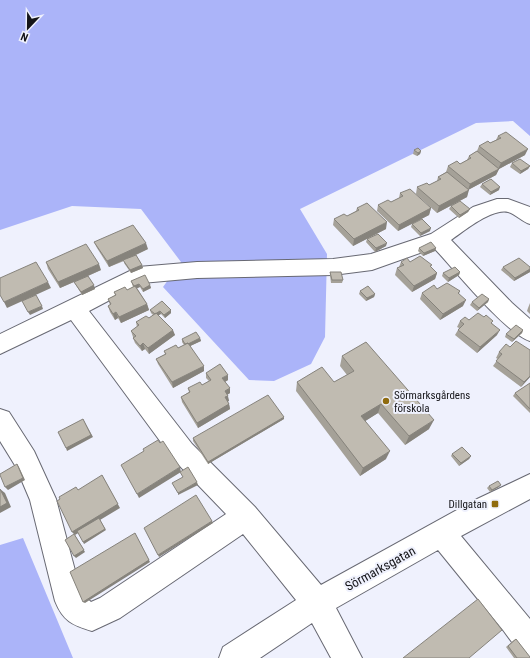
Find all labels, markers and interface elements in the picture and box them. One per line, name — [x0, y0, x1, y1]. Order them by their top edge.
north arrow — [8, 8, 48, 48]
text: N — [19, 29, 30, 44]
place label: Sörmarksgårdens förskola — [394, 389, 470, 415]
marker: Sörmarksgårdens förskola — [381, 396, 391, 406]
place label: Dillgatan — [449, 498, 487, 511]
marker: Dillgatan — [490, 499, 500, 509]
street label: Sörmarksgatan — [342, 543, 418, 594]

